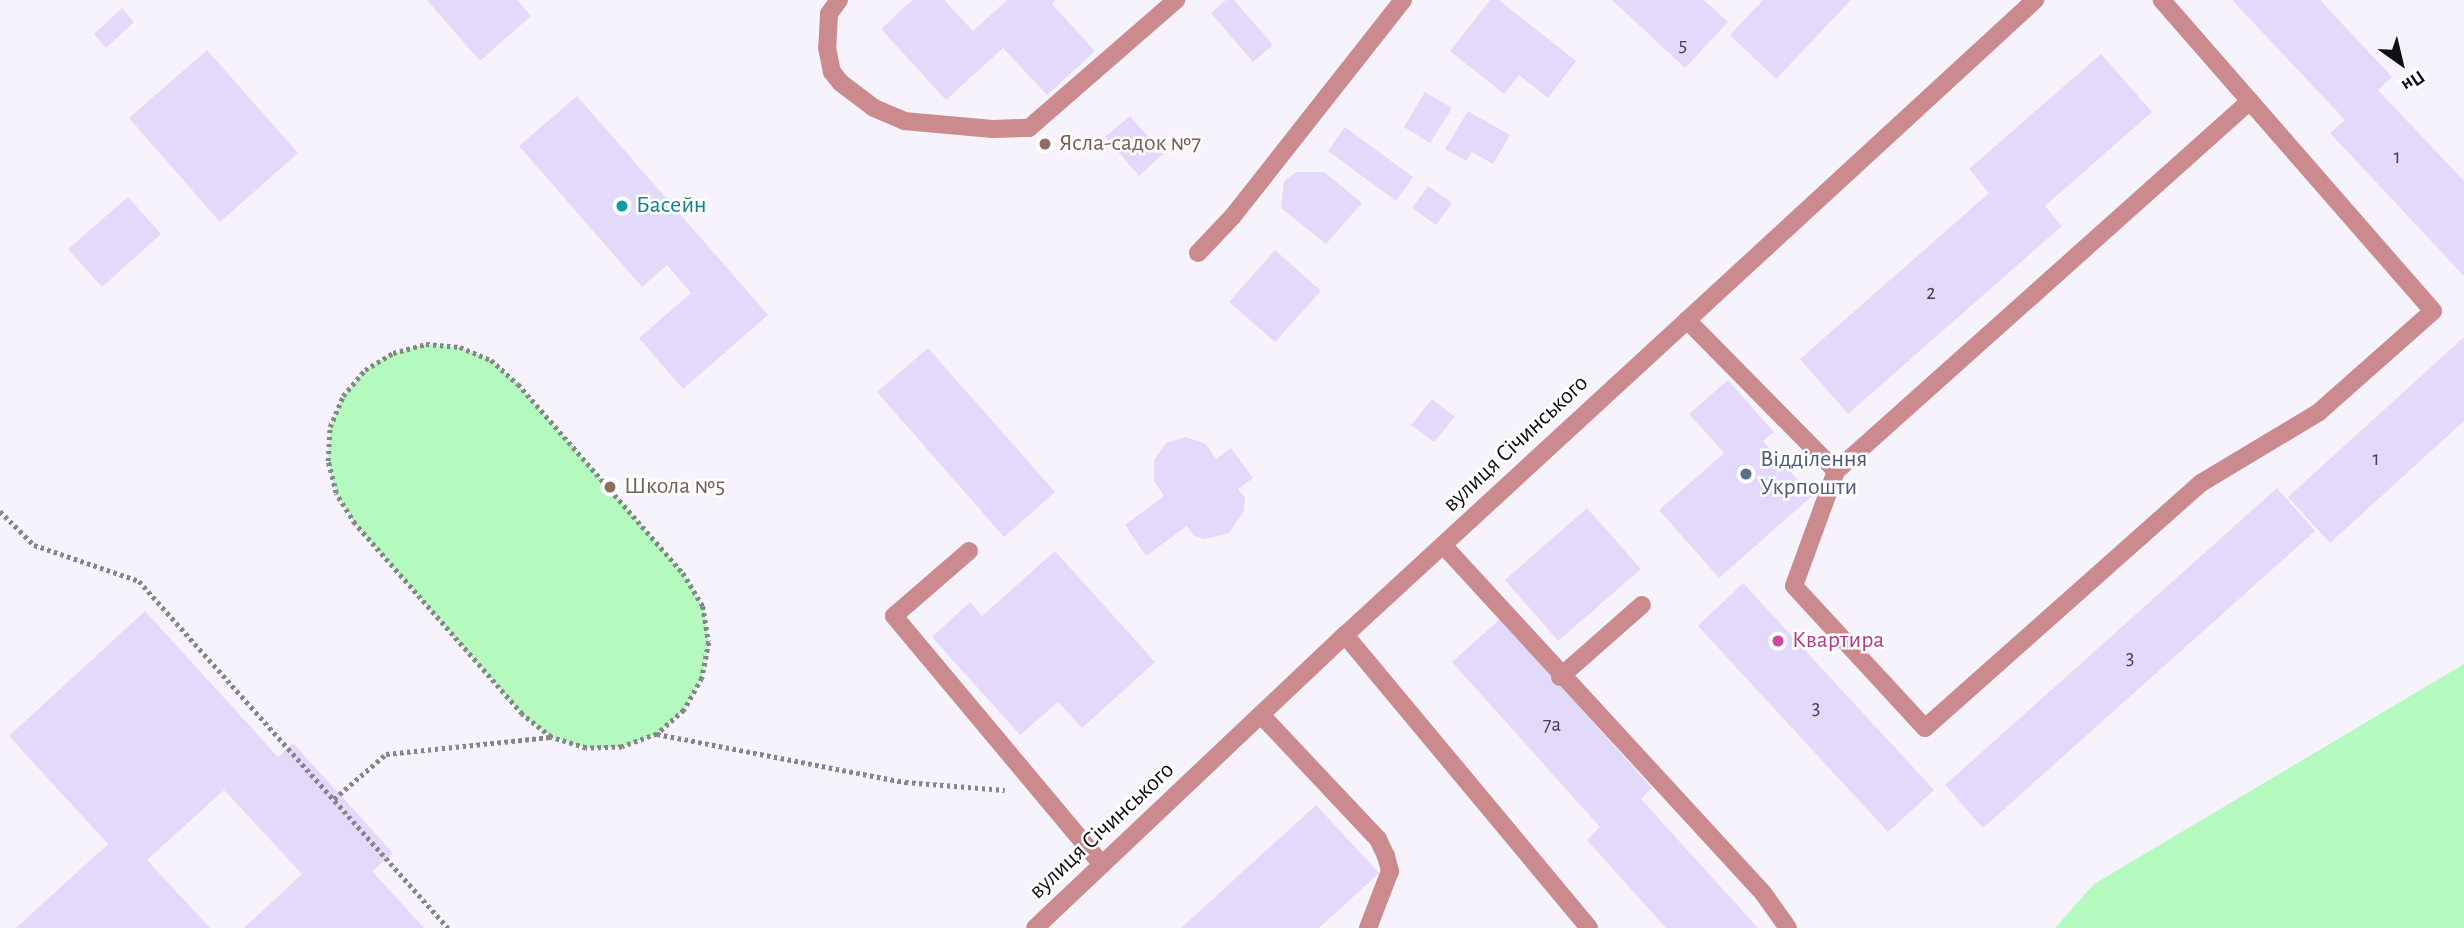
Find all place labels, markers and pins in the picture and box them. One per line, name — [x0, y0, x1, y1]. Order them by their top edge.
place label: Ясла-садок №7 — [1059, 130, 1201, 158]
marker: Ясла-садок №7 — [1037, 136, 1053, 152]
place label: Басейн — [636, 192, 707, 220]
marker: Басейн — [614, 198, 630, 214]
place label: Відділення Укрпошти — [1760, 446, 1868, 502]
marker: Відділення Укрпошти — [1738, 466, 1754, 482]
place label: Школа №5 — [624, 473, 725, 501]
marker: Школа №5 — [602, 479, 618, 495]
place label: Квартира — [1792, 627, 1884, 655]
marker: Квартира — [1770, 633, 1786, 649]

